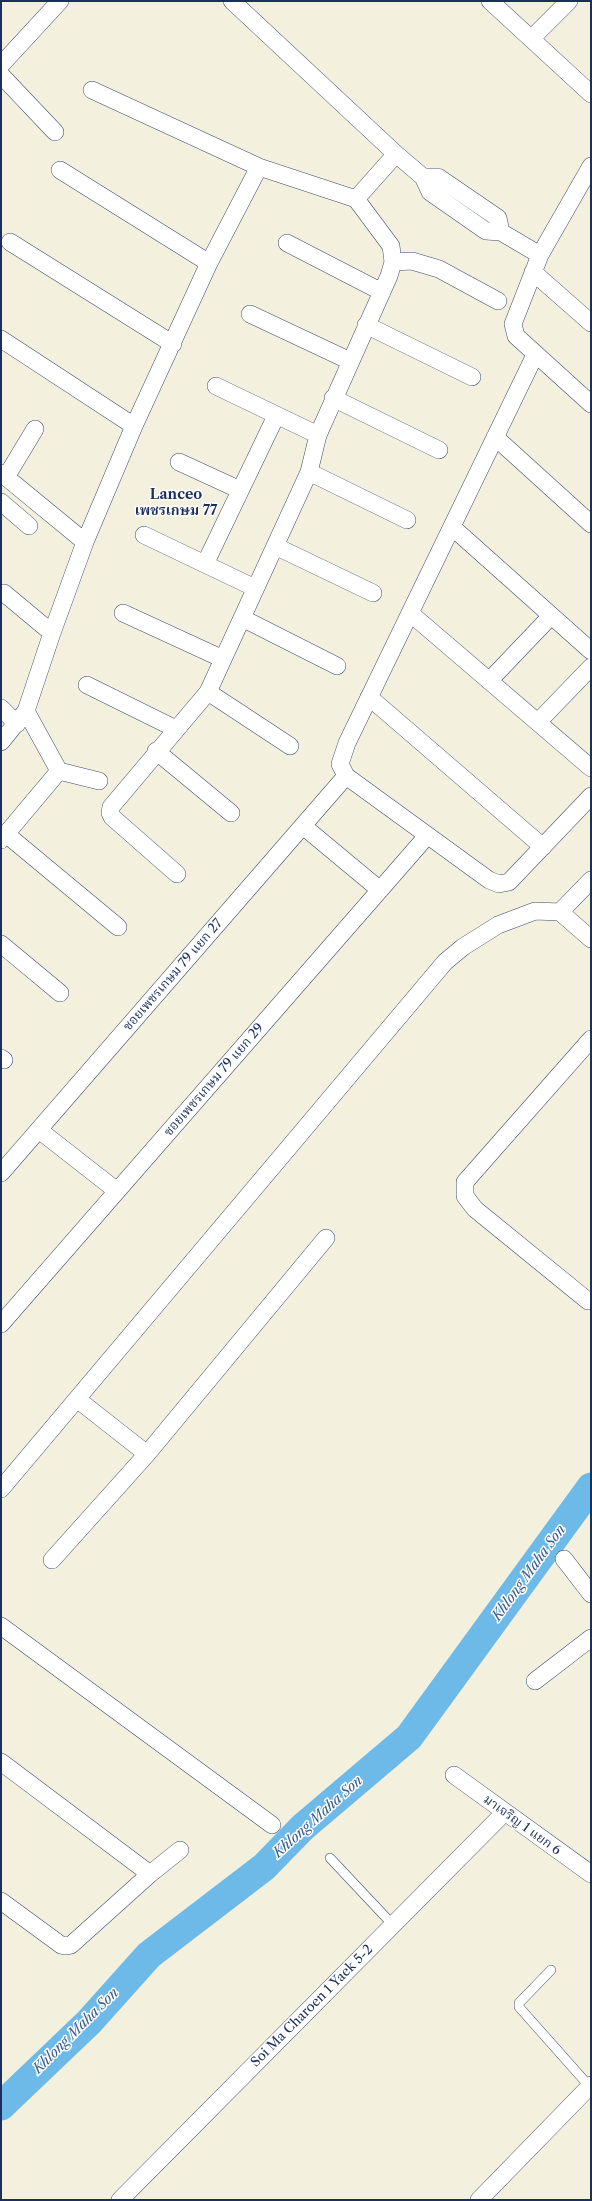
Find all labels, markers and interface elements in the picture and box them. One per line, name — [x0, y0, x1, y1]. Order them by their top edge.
district label: Lanceo เพชรเกษม 77 — [135, 487, 217, 520]
street label: ซอยเพชรเกษม 79 แยก 27 — [120, 916, 226, 1034]
street label: ซอยเพชรเกษม 79 แยก 29 — [161, 1020, 267, 1140]
water label: Khlong Maha Son — [489, 1522, 569, 1624]
water label: Khlong Maha Son — [270, 1773, 366, 1861]
street label: มาเจริญ 1 แยก 6 — [480, 1792, 564, 1858]
street label: Soi Ma Charoen 1 Yaek 5-2 — [248, 1942, 376, 2070]
water label: Khlong Maha Son — [30, 1985, 122, 2077]

